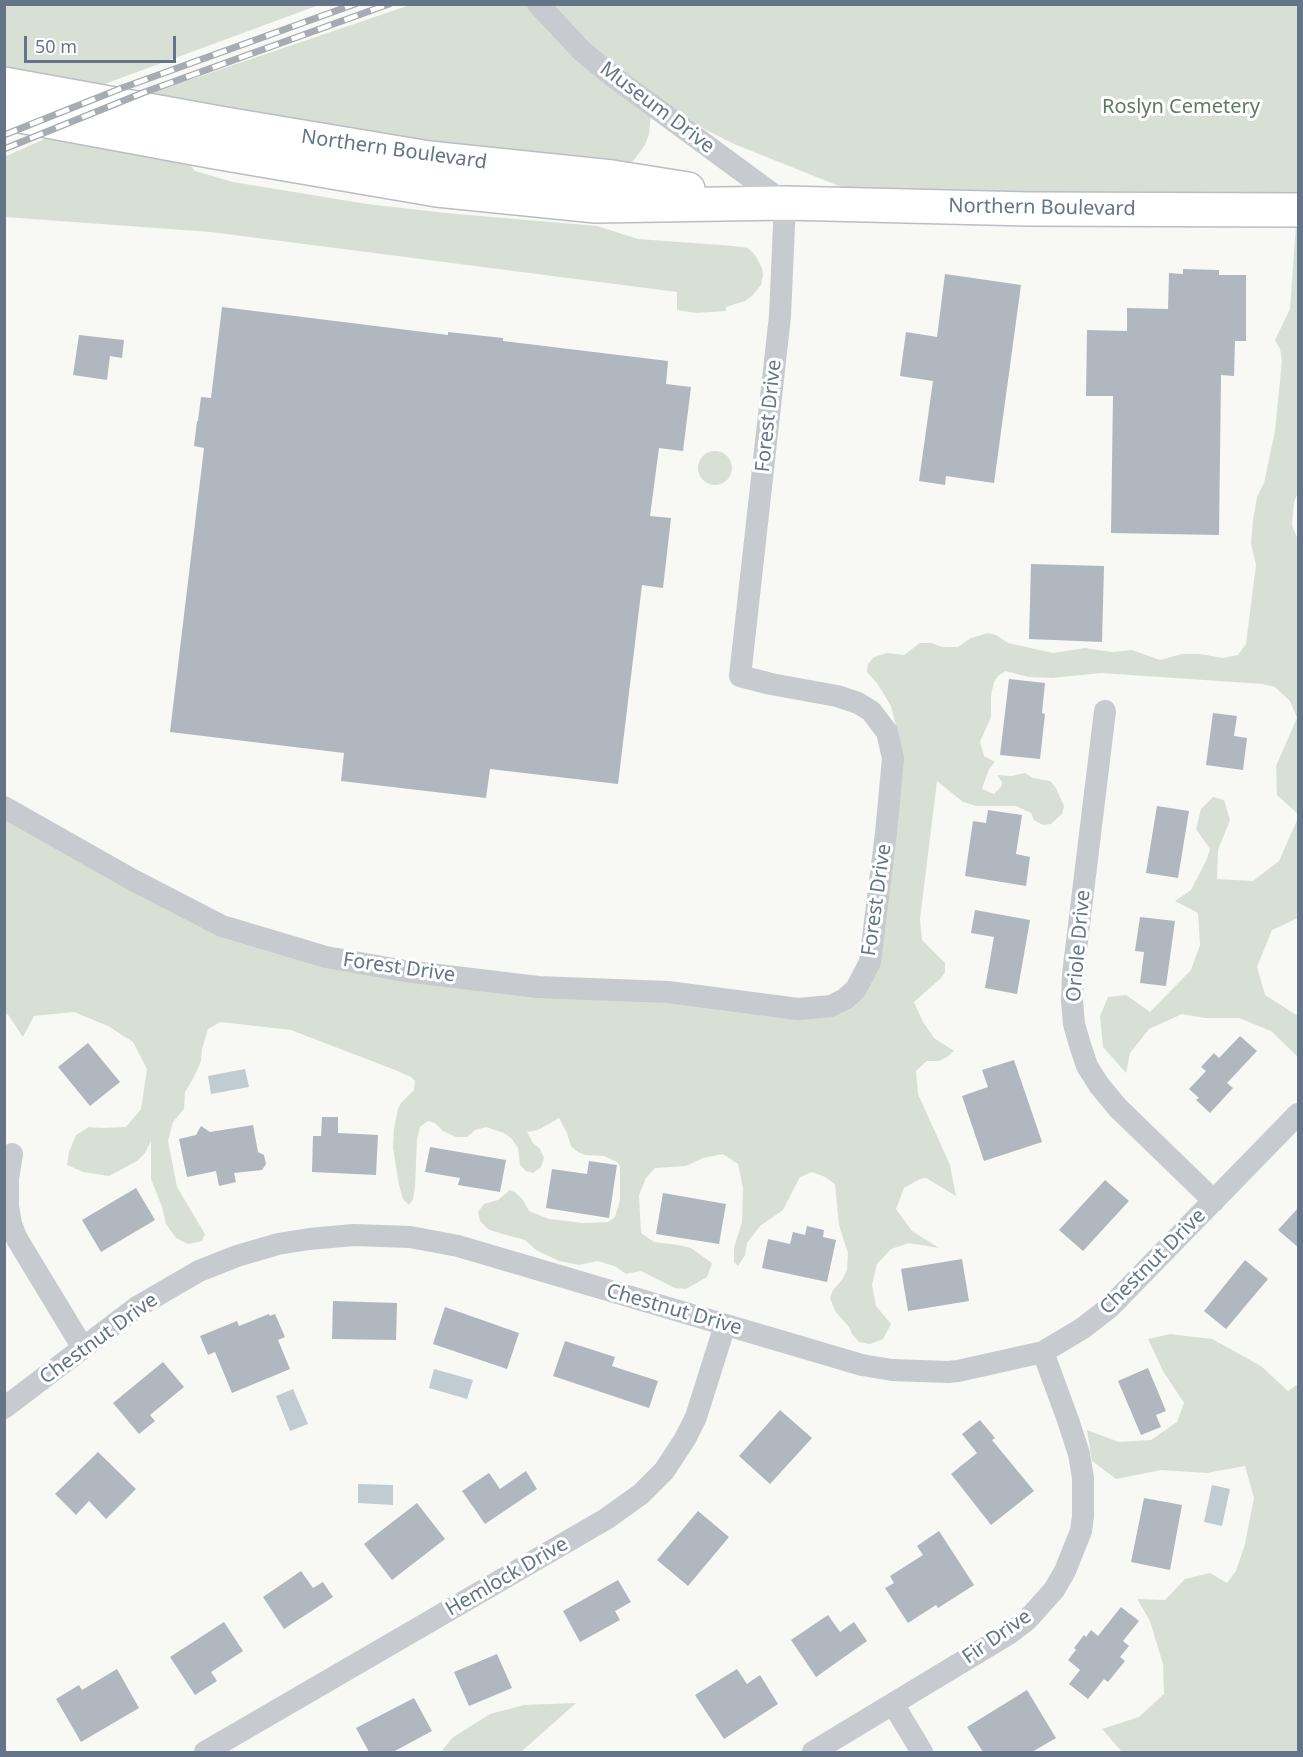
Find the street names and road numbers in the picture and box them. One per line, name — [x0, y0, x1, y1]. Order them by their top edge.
street label: Museum Drive — [595, 57, 719, 159]
street label: Northern Boulevard — [300, 125, 488, 175]
street label: Northern Boulevard — [948, 194, 1136, 222]
street label: Forest Drive — [751, 359, 787, 473]
street label: Forest Drive — [857, 842, 897, 958]
street label: Oriole Drive — [1062, 889, 1096, 1003]
street label: Forest Drive — [341, 948, 457, 988]
street label: Chestnut Drive — [1095, 1204, 1211, 1320]
street label: Chestnut Drive — [604, 1279, 744, 1341]
street label: Chestnut Drive — [35, 1288, 163, 1390]
street label: Hemlock Drive — [442, 1532, 572, 1622]
street label: Fir Drive — [958, 1605, 1036, 1669]

